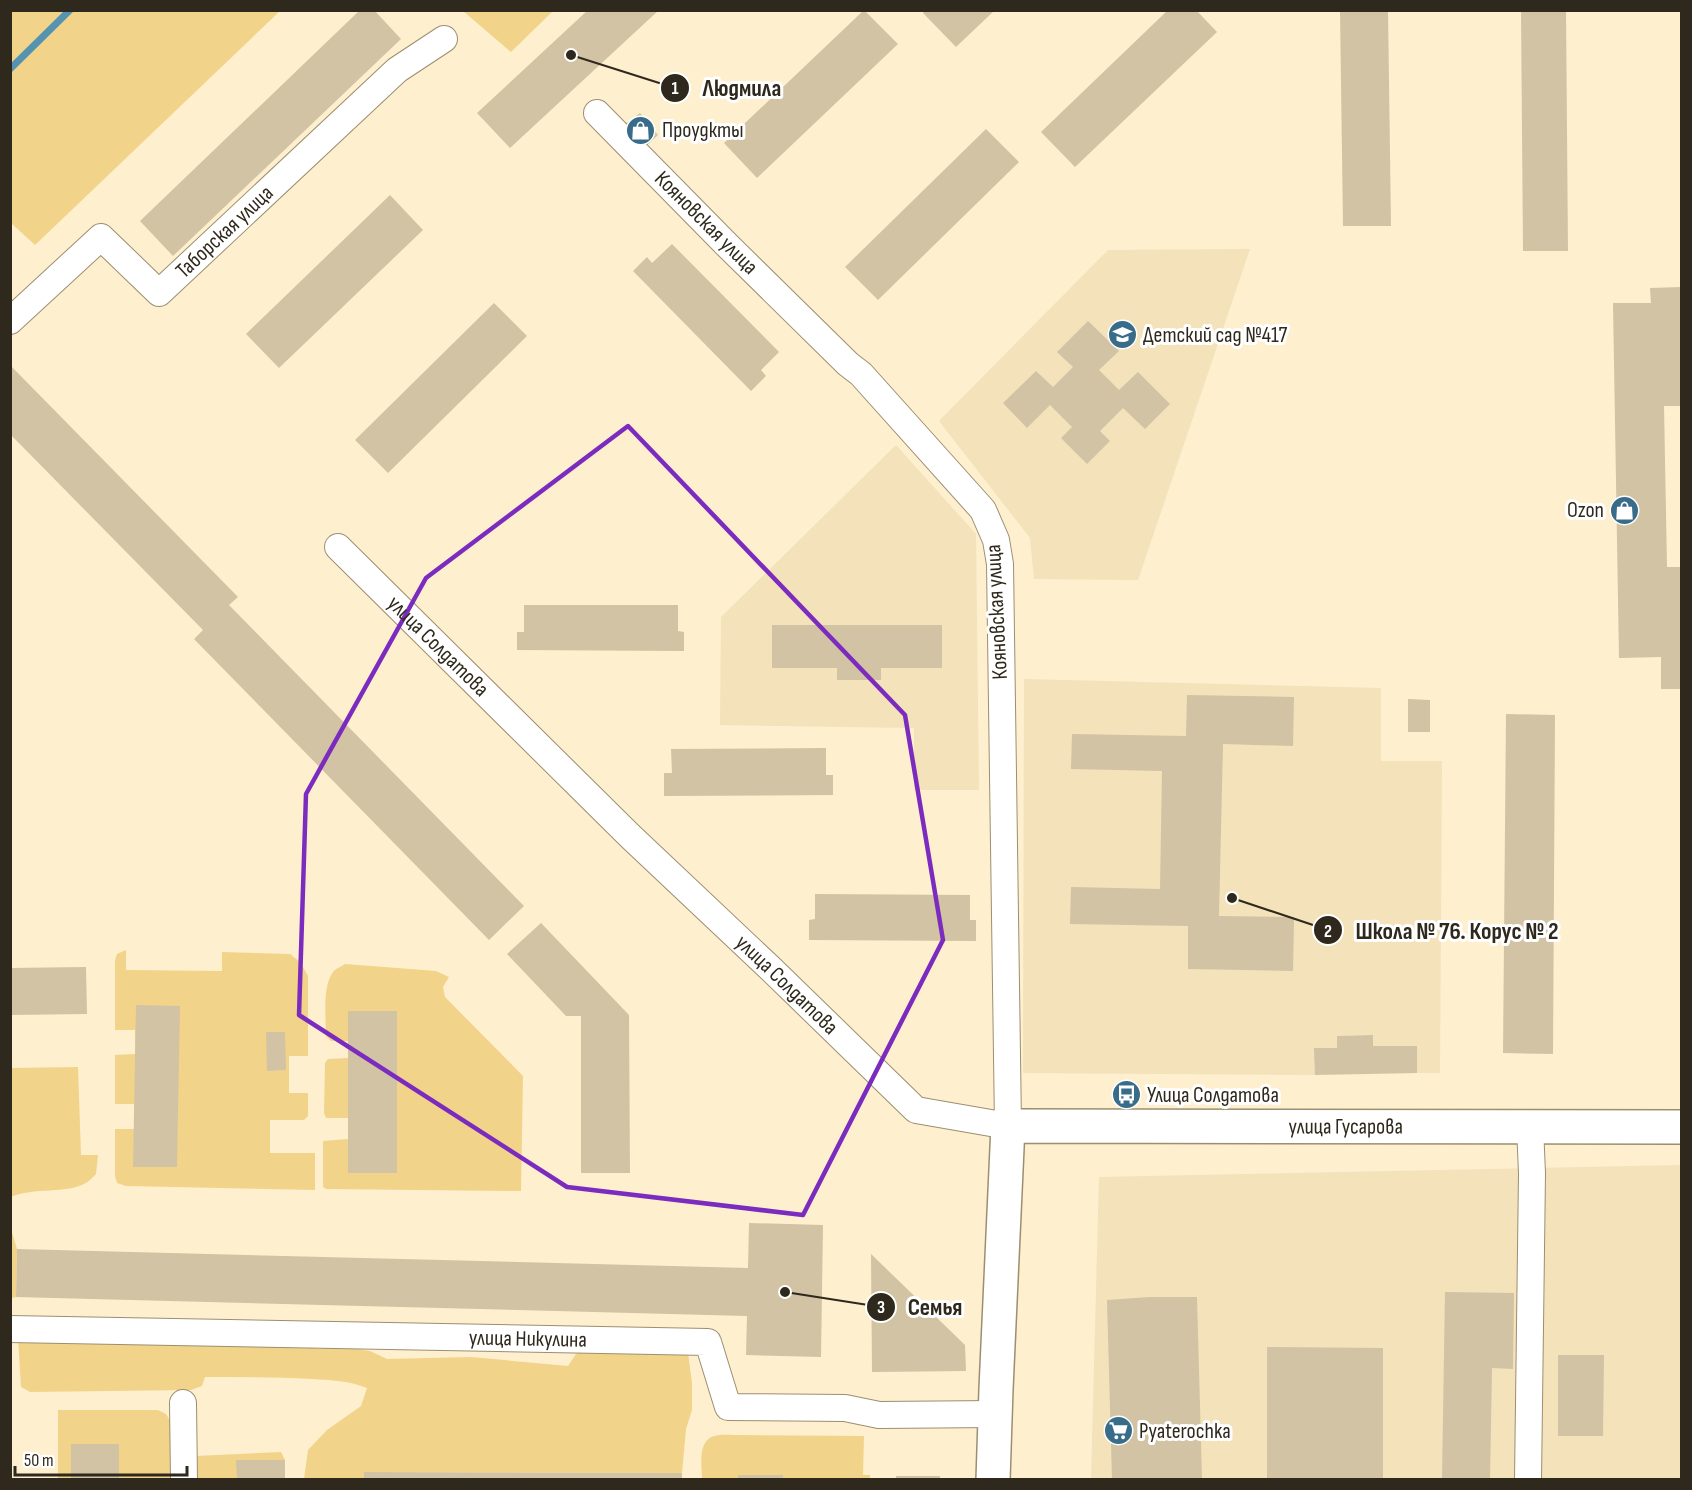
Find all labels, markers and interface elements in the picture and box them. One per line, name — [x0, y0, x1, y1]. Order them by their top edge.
callout: Людмила — [660, 67, 793, 109]
text: Людмила — [702, 74, 781, 103]
text: 1 — [671, 78, 679, 99]
shop icon: Проудкты — [625, 114, 657, 146]
place label: Проудкты — [662, 117, 744, 144]
street label: Кояновская улица — [649, 166, 763, 280]
street label: Таборская улица — [170, 180, 279, 284]
school or university icon: Детский сад №417 — [1106, 319, 1138, 351]
place label: Детский сад №417 — [1143, 322, 1288, 349]
shop icon: Ozon — [1609, 494, 1641, 526]
place label: Ozon — [1567, 497, 1604, 524]
street label: Кояновская улица — [980, 544, 1014, 680]
street label: улица Солдатова — [382, 590, 495, 702]
callout: Школа № 76. Корус № 2 — [1313, 909, 1570, 951]
text: Школа № 76. Корус № 2 — [1356, 917, 1559, 946]
text: 2 — [1324, 921, 1332, 942]
street label: улица Солдатова — [730, 929, 844, 1040]
bus stop icon: Улица Солдатова — [1110, 1079, 1142, 1111]
place label: Улица Солдатова — [1147, 1082, 1279, 1109]
street label: улица Гусарова — [1288, 1113, 1403, 1140]
callout: Семья — [866, 1286, 974, 1328]
text: Семья — [908, 1293, 962, 1322]
text: 3 — [877, 1297, 885, 1318]
street label: улица Никулина — [469, 1324, 587, 1353]
supermarket icon: Pyaterochka — [1102, 1415, 1134, 1447]
place label: Pyaterochka — [1139, 1418, 1231, 1445]
scale bar — [15, 1439, 188, 1477]
text: 50 m — [24, 1450, 54, 1471]

